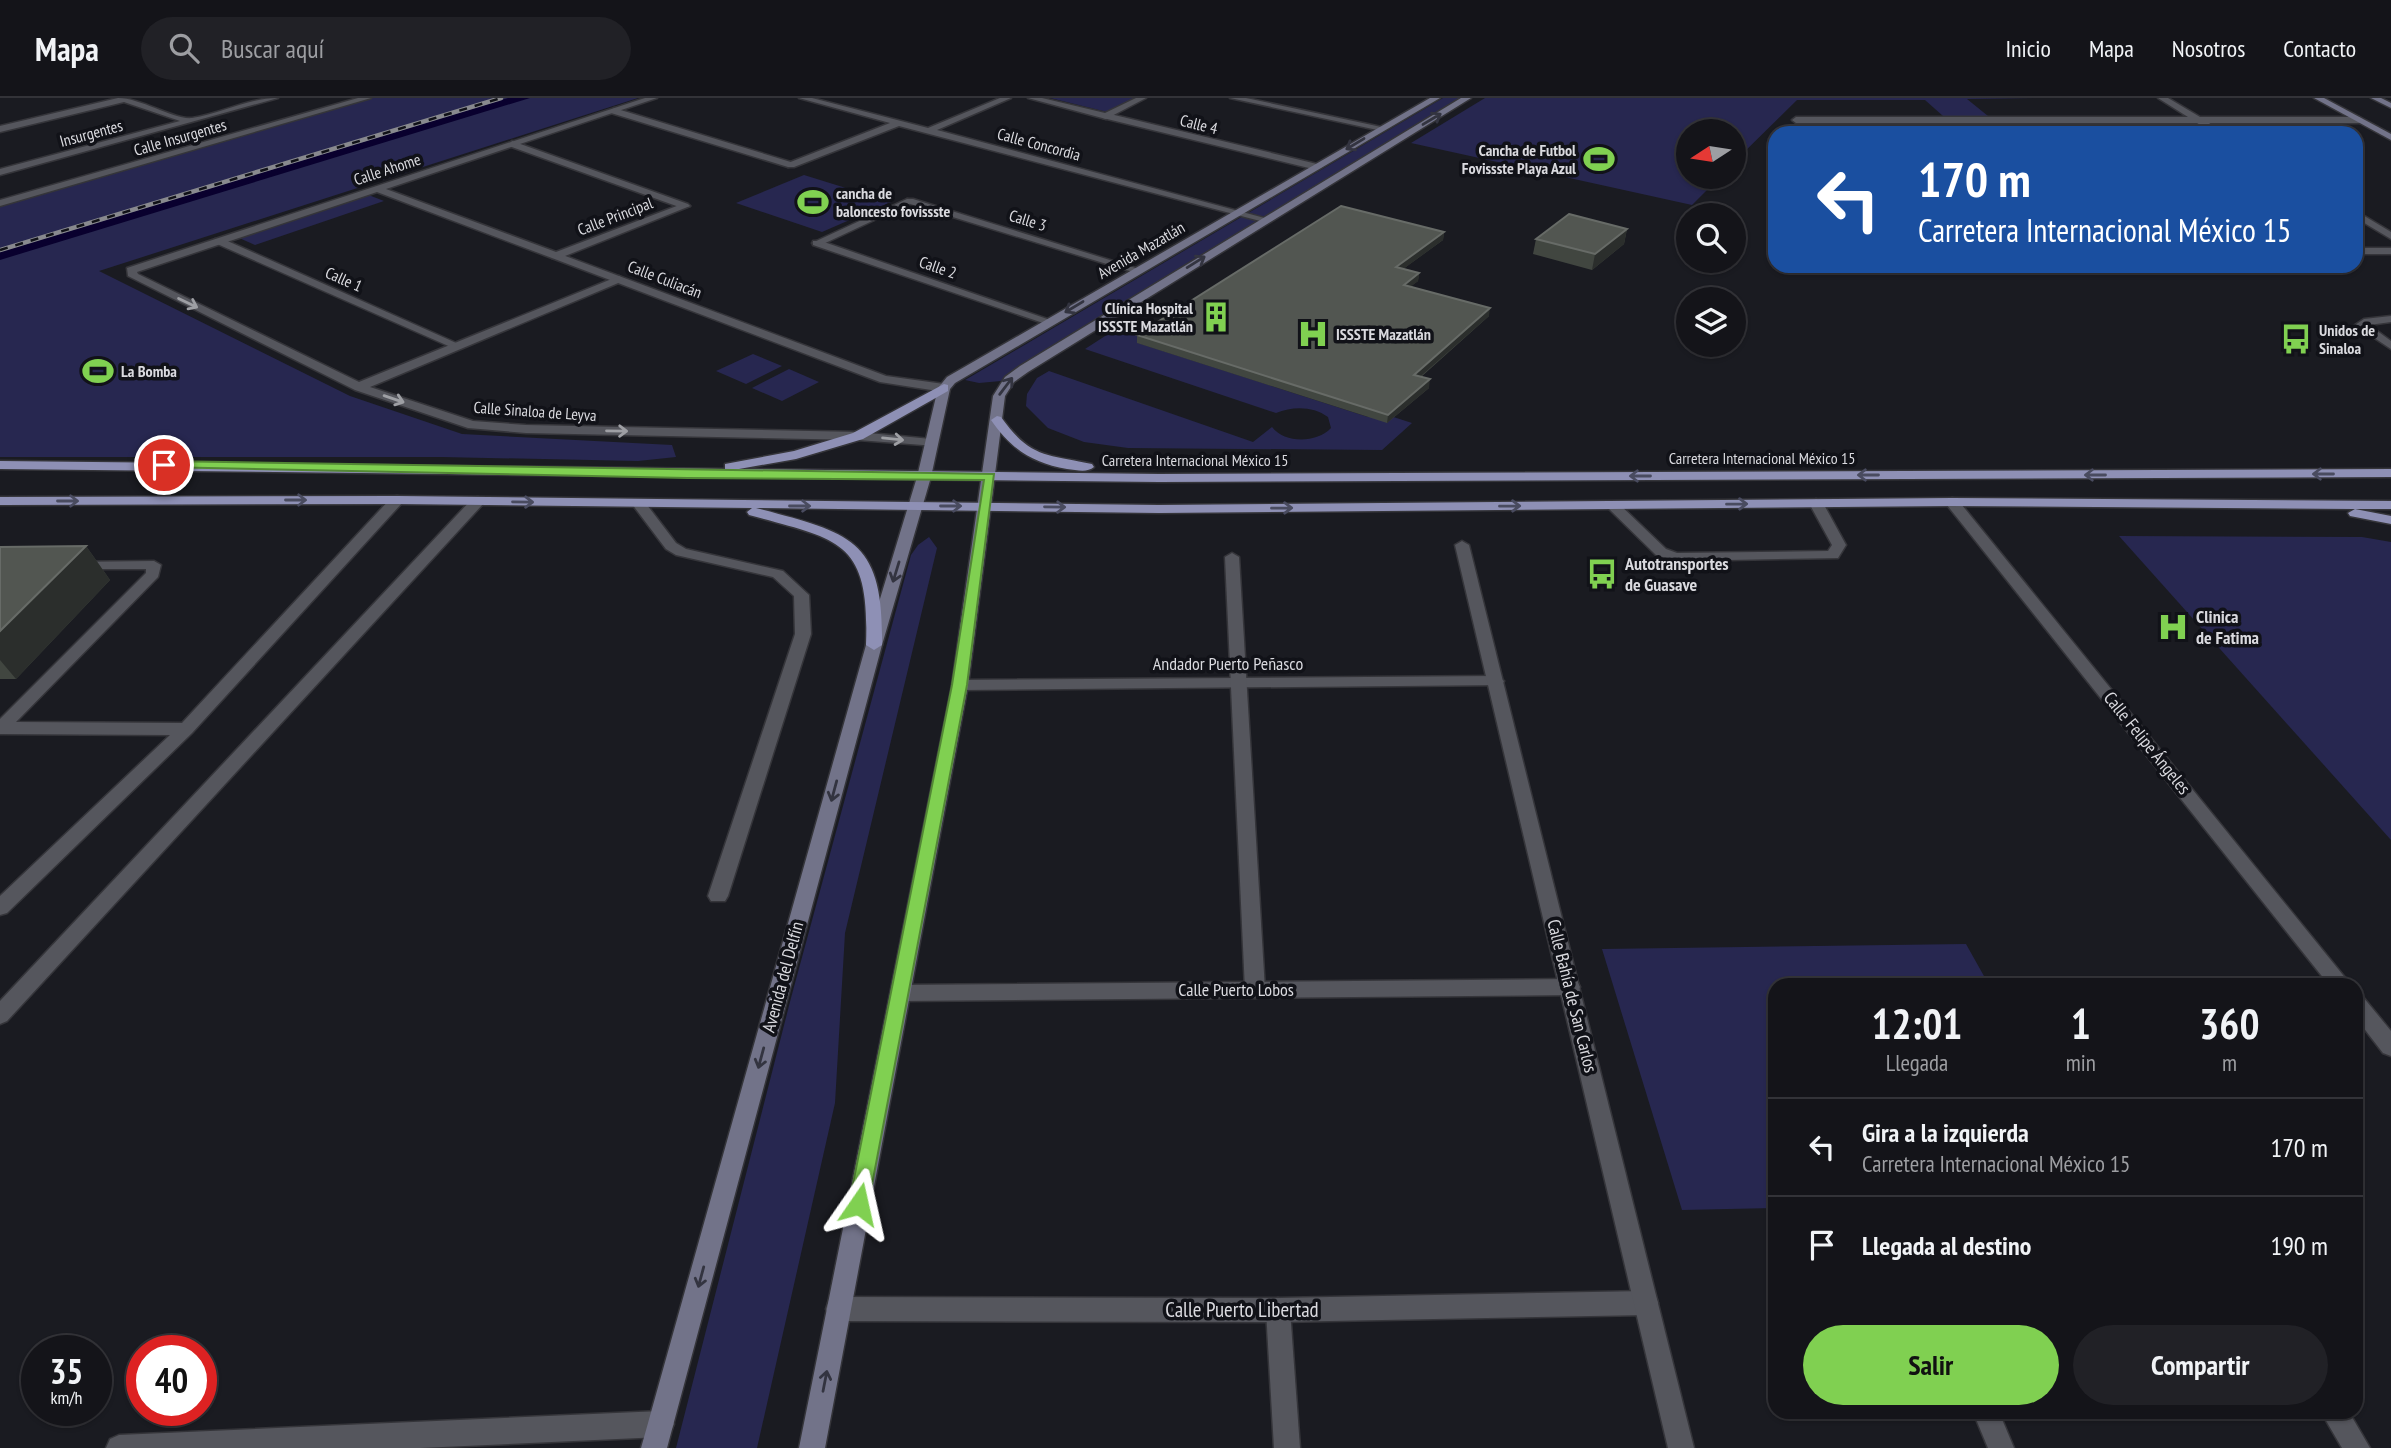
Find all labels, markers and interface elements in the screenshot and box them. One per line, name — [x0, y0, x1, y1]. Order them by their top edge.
search box — [141, 17, 631, 80]
text: Mapa — [35, 27, 99, 70]
icon: search — [165, 29, 203, 67]
text: Buscar aquí — [221, 32, 324, 65]
text: Inicio — [2005, 33, 2051, 64]
text: Mapa — [2089, 33, 2134, 64]
text: Nosotros — [2172, 33, 2245, 64]
text: Contacto — [2283, 33, 2356, 64]
street label: Calle 4 — [1178, 110, 1220, 138]
one-way arrow — [1421, 112, 1441, 126]
street label: Calle Insurgentes — [131, 114, 229, 160]
street label: Insurgentes — [57, 115, 125, 151]
north arrow — [1676, 119, 1746, 189]
map controls — [1676, 119, 1746, 357]
street label: Calle Concordia — [995, 123, 1083, 165]
one-way arrow — [1346, 137, 1366, 151]
place label: Cancha de Futbol Fovissste Playa Azul — [1462, 140, 1576, 178]
sports icon: Cancha de Futbol Fovissste Playa Azul — [1582, 142, 1616, 176]
text: 170 m — [1918, 147, 2031, 211]
street label: Calle Ahome — [351, 149, 423, 189]
icon: left — [1803, 154, 1894, 245]
place label: cancha de baloncesto fovissste — [836, 183, 950, 221]
sports icon: cancha de baloncesto fovissste — [796, 185, 830, 219]
street label: Calle Principal — [575, 192, 656, 239]
button: search — [1676, 203, 1746, 273]
street label: Calle 3 — [1007, 205, 1049, 235]
text: Carretera Internacional México 15 — [1918, 209, 2291, 251]
street label: Avenida Mazatlán — [1094, 217, 1188, 283]
street label: Calle 2 — [917, 251, 959, 283]
one-way arrow — [1185, 255, 1205, 269]
street label: Calle Culiacán — [625, 256, 705, 302]
street label: Calle 1 — [322, 262, 366, 296]
button: layers — [1676, 287, 1746, 357]
one-way arrow — [177, 297, 198, 311]
place label: Clínica Hospital ISSSTE Mazatlán — [1098, 298, 1193, 336]
one-way arrow — [1064, 300, 1084, 314]
building icon: Clínica Hospital ISSSTE Mazatlán — [1199, 300, 1233, 334]
hospital icon: ISSSTE Mazatlán — [1296, 317, 1330, 351]
place label: Unidos de Sinaloa — [2319, 320, 2375, 358]
bus stop icon: Unidos de Sinaloa — [2279, 322, 2313, 356]
place label: ISSSTE Mazatlán — [1336, 324, 1431, 344]
sports icon: La Bomba — [81, 354, 115, 388]
place label: La Bomba — [121, 361, 177, 381]
one-way arrow — [998, 377, 1013, 396]
one-way arrow — [383, 394, 405, 406]
street label: Calle Sinaloa de Leyva — [473, 397, 597, 425]
one-way arrow — [605, 424, 628, 438]
one-way arrow — [882, 433, 904, 446]
pin — [134, 435, 194, 495]
icon: arrive — [145, 446, 183, 484]
street label: Carretera Internacional México 15 — [1669, 448, 1855, 468]
street label: Carretera Internacional México 15 — [1102, 450, 1288, 470]
one-way arrow — [2312, 467, 2335, 480]
one-way arrow — [1857, 468, 1880, 482]
one-way arrow — [2084, 468, 2107, 481]
one-way arrow — [1629, 469, 1652, 483]
one-way arrow — [284, 493, 307, 507]
one-way arrow — [56, 494, 79, 508]
one-way arrow — [511, 495, 534, 509]
one-way arrow — [1725, 497, 1748, 510]
one-way arrow — [788, 499, 811, 513]
one-way arrow — [1498, 499, 1521, 513]
one-way arrow — [939, 500, 962, 513]
one-way arrow — [1043, 500, 1066, 514]
one-way arrow — [1270, 501, 1293, 515]
place label: Autotransportes de Guasave — [1624, 552, 1729, 596]
bus stop icon: Autotransportes de Guasave — [1585, 557, 1619, 591]
one-way arrow — [888, 561, 901, 583]
place label: Clinica de Fatima — [2196, 605, 2259, 649]
hospital icon: Clinica de Fatima — [2156, 610, 2190, 644]
street label: Andador Puerto Peñasco — [1153, 652, 1303, 675]
street label: Calle Felipe Ángeles — [2099, 687, 2196, 799]
one-way arrow — [827, 779, 840, 802]
street label: Calle Bahía de San Carlos — [1542, 917, 1603, 1075]
street label: Avenida del Delfín — [757, 919, 808, 1035]
street label: Calle Puerto Lobos — [1178, 978, 1294, 1001]
text: 12:01 — [1871, 996, 1962, 1051]
text: 1 — [2071, 996, 2091, 1051]
text: 360 — [2199, 996, 2260, 1051]
one-way arrow — [754, 1046, 767, 1069]
text: Llegada — [1886, 1048, 1948, 1077]
text: min — [2066, 1048, 2096, 1077]
text: m — [2222, 1048, 2237, 1077]
text: Gira a la izquierda — [1862, 1116, 2029, 1149]
icon: left — [1803, 1128, 1841, 1166]
text: 170 m — [2270, 1131, 2328, 1164]
text: Carretera Internacional México 15 — [1862, 1149, 2130, 1178]
position arrow — [822, 1167, 896, 1241]
icon: arrive — [1803, 1226, 1841, 1264]
text: Llegada al destino — [1862, 1229, 2031, 1262]
text: 190 m — [2270, 1229, 2328, 1262]
one-way arrow — [694, 1265, 707, 1288]
street label: Calle Puerto Libertad — [1165, 1296, 1319, 1323]
button: Salir — [1803, 1325, 2059, 1405]
button: Compartir — [2073, 1325, 2328, 1405]
speed limit sign: 40 — [126, 1335, 217, 1426]
text: 35 — [50, 1348, 83, 1394]
one-way arrow — [819, 1370, 832, 1393]
text: km/h — [51, 1386, 82, 1409]

